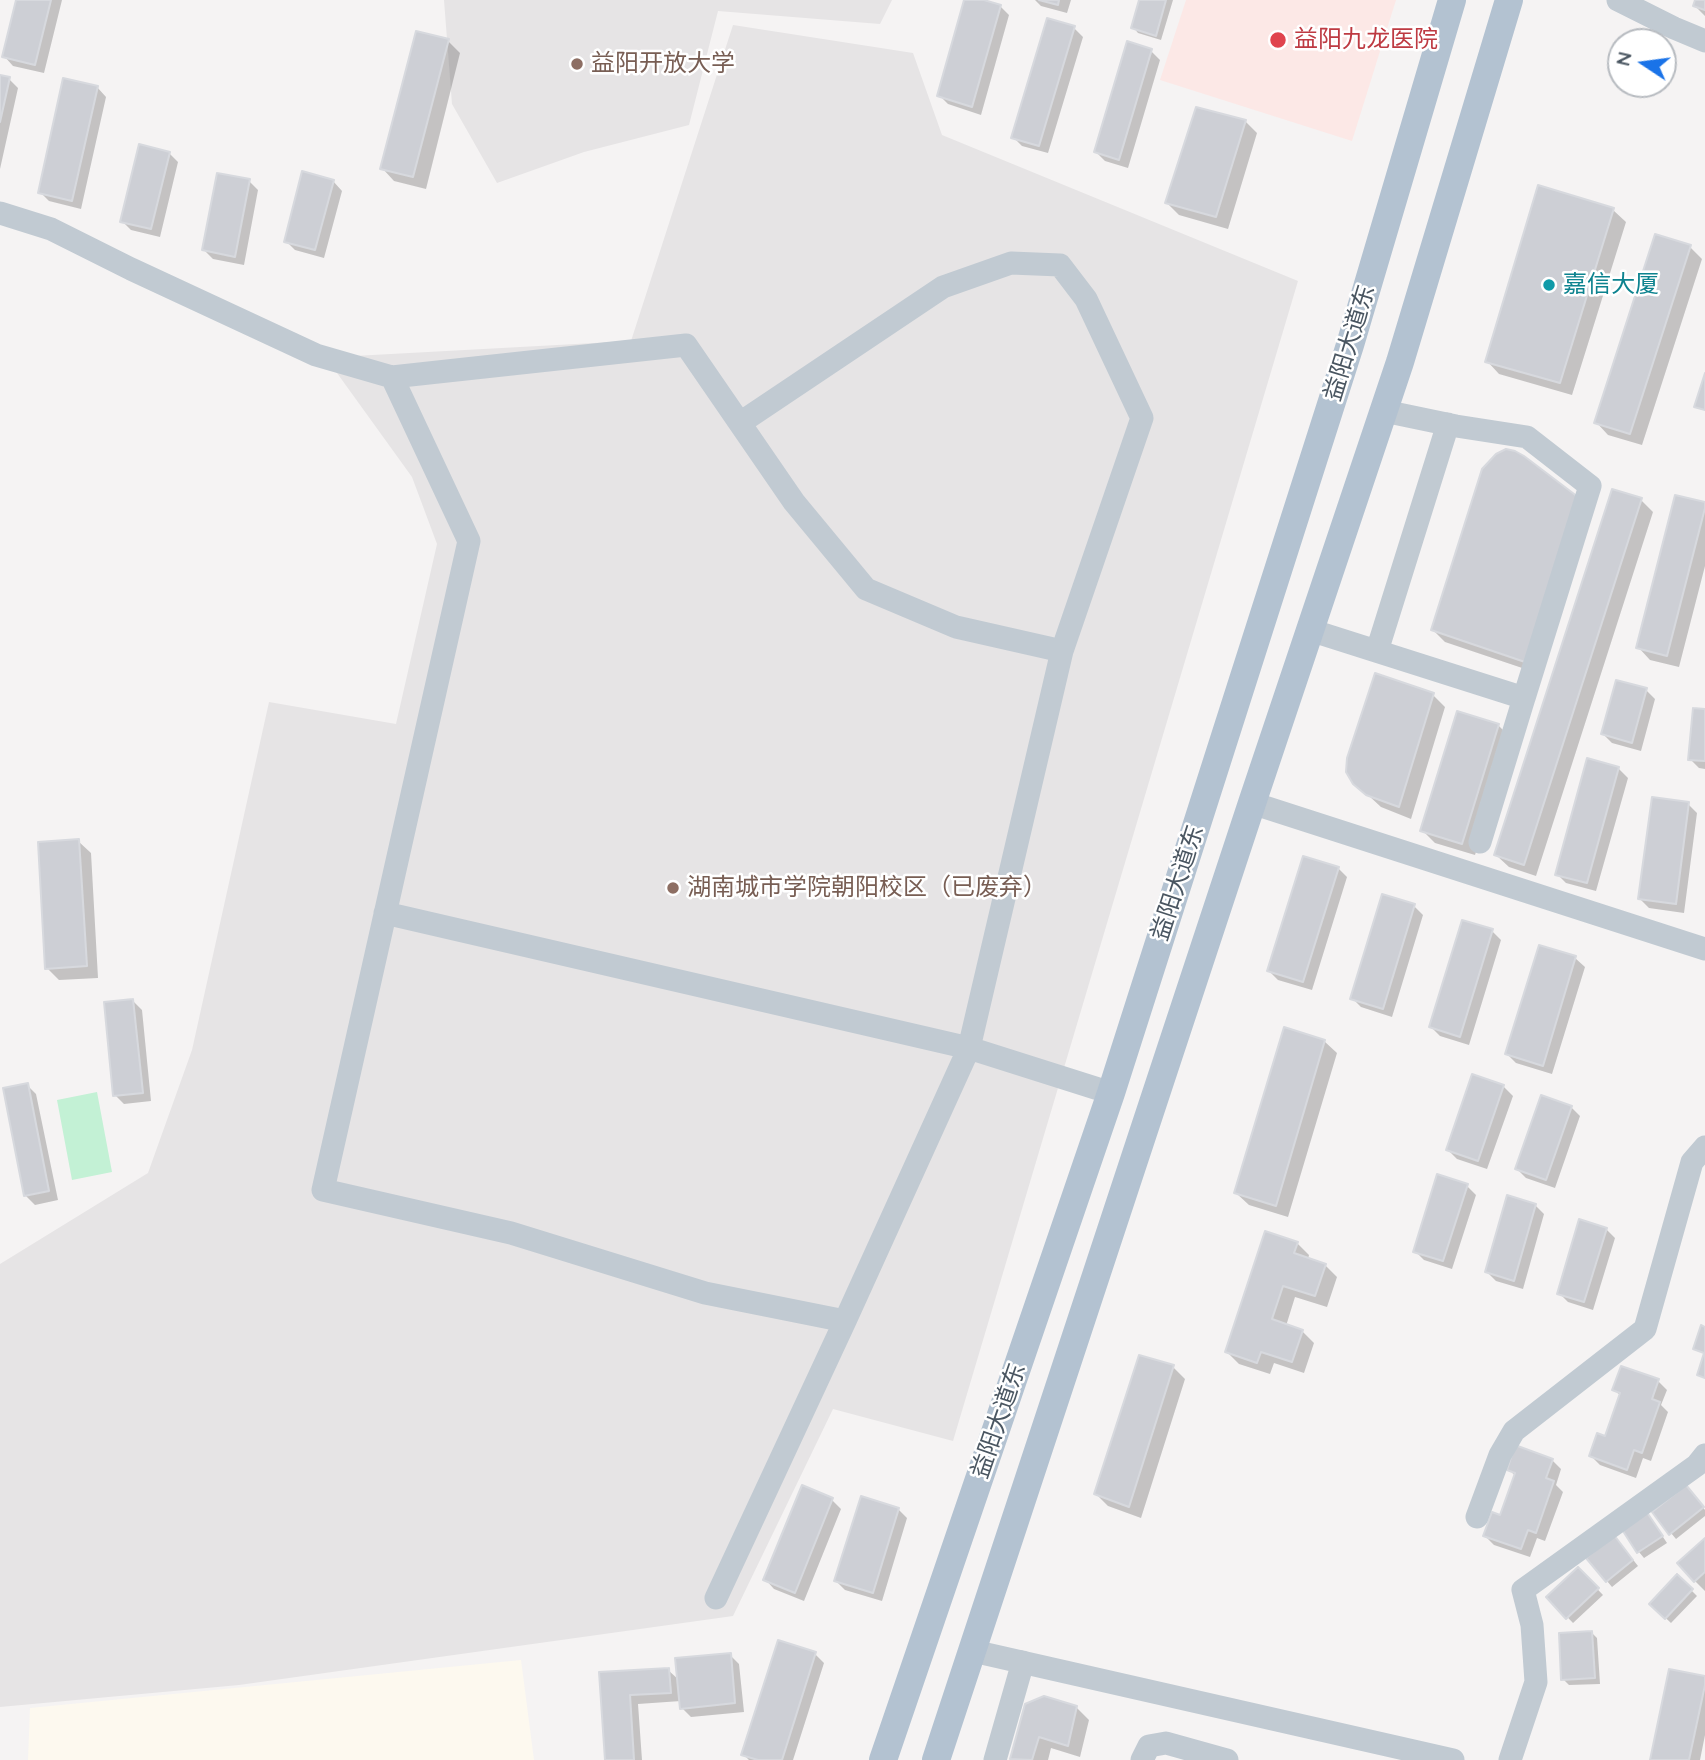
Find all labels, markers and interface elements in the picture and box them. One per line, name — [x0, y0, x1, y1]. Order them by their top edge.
place label: 益阳九龙医院 — [1294, 26, 1438, 54]
north arrow — [1607, 28, 1677, 98]
marker: 益阳九龙医院 — [1268, 30, 1288, 50]
text: N — [1610, 49, 1637, 68]
place label: 益阳开放大学 — [591, 50, 735, 78]
marker: 益阳开放大学 — [569, 56, 585, 72]
place label: 嘉信大厦 — [1563, 271, 1659, 299]
marker: 嘉信大厦 — [1541, 277, 1557, 293]
street label: 益阳大道东 — [1319, 281, 1381, 405]
street label: 益阳大道东 — [1146, 821, 1210, 945]
place label: 湖南城市学院朝阳校区（已废弃） — [687, 874, 1047, 902]
marker: 湖南城市学院朝阳校区（已废弃） — [665, 880, 681, 896]
street label: 益阳大道东 — [966, 1360, 1032, 1482]

